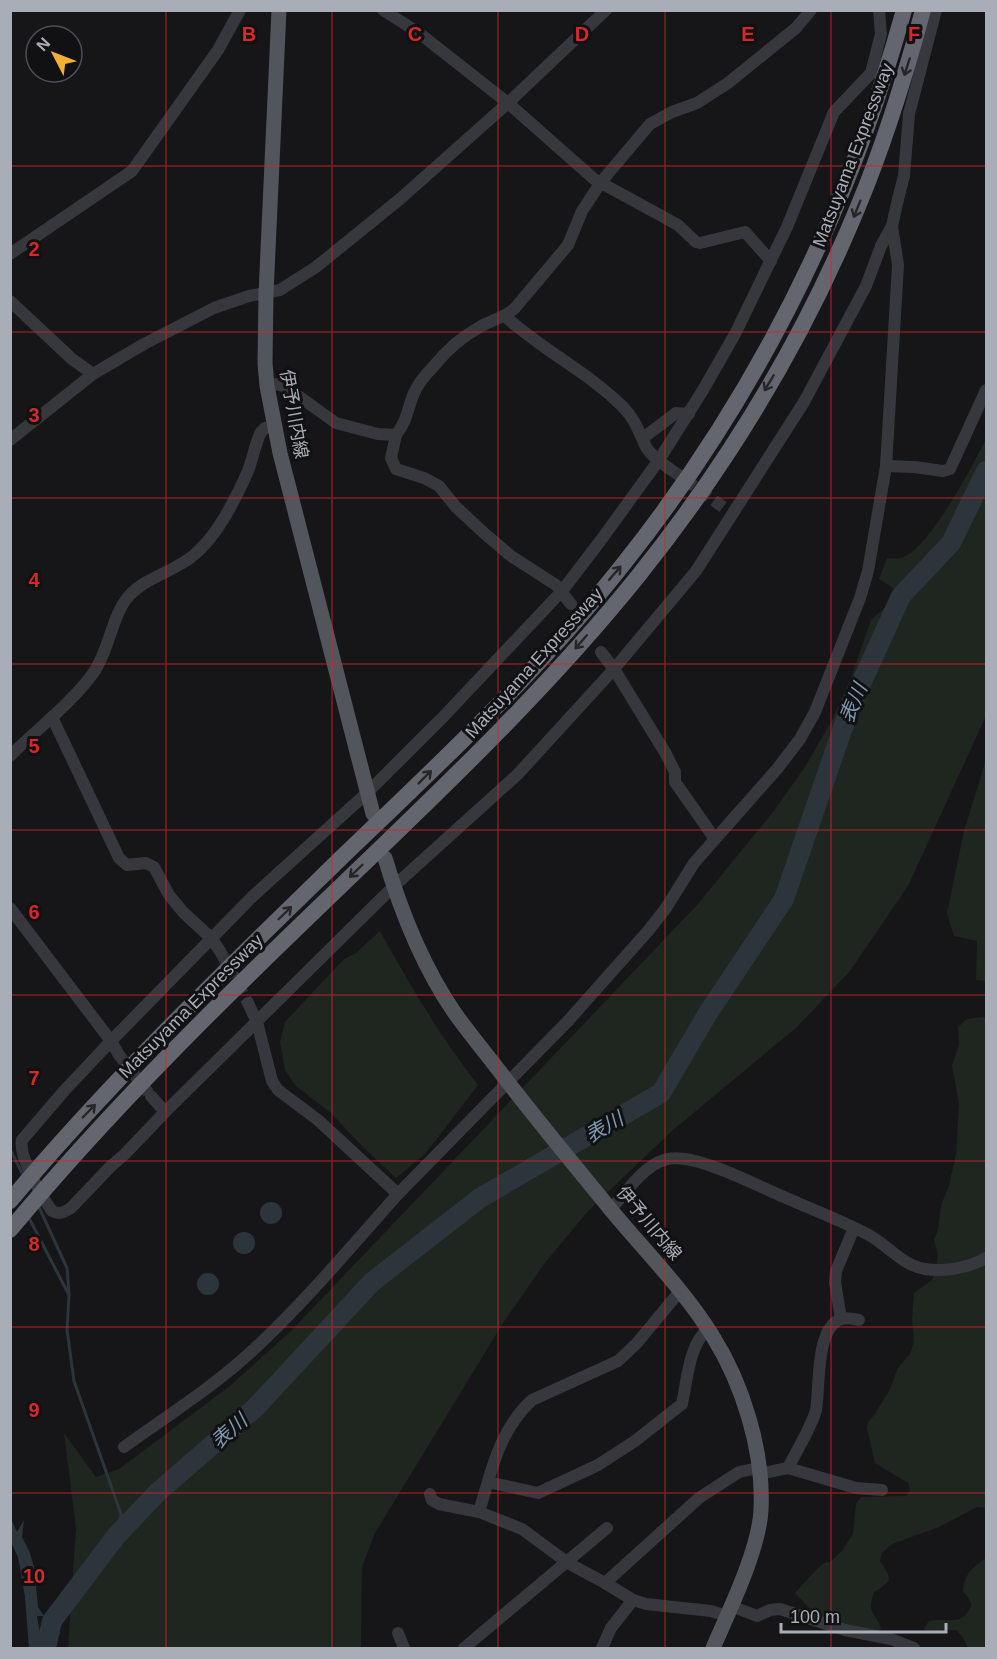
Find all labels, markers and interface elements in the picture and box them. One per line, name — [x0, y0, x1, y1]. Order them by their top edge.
text: B — [242, 23, 256, 45]
text: C — [408, 23, 422, 45]
text: D — [575, 23, 589, 45]
text: E — [741, 23, 755, 45]
text: F — [908, 23, 920, 45]
north arrow — [24, 24, 84, 84]
text: N — [33, 34, 53, 54]
one-way arrow — [901, 57, 912, 76]
street label: Matsuyama Expressway — [809, 60, 897, 250]
one-way arrow — [851, 199, 862, 218]
text: 2 — [28, 238, 40, 260]
street label: 伊予川内線 — [276, 368, 312, 460]
one-way arrow — [763, 374, 775, 391]
text: 3 — [28, 404, 40, 426]
one-way arrow — [609, 565, 622, 581]
text: 4 — [28, 569, 40, 591]
street label: Matsuyama Expressway — [461, 584, 607, 742]
one-way arrow — [574, 634, 588, 649]
water label: 表川 — [835, 678, 872, 726]
text: 5 — [28, 735, 40, 757]
one-way arrow — [418, 770, 433, 785]
one-way arrow — [349, 864, 364, 878]
text: 6 — [28, 901, 40, 923]
one-way arrow — [277, 906, 292, 920]
street label: Matsuyama Expressway — [115, 930, 267, 1082]
text: 7 — [28, 1067, 40, 1089]
one-way arrow — [82, 1104, 96, 1119]
water label: 表川 — [581, 1106, 629, 1147]
street label: 伊予川内線 — [612, 1182, 686, 1264]
text: 8 — [28, 1233, 40, 1255]
text: 9 — [28, 1399, 40, 1421]
water label: 表川 — [207, 1408, 253, 1452]
text: 10 — [23, 1565, 45, 1587]
scale bar — [781, 1596, 946, 1634]
text: 100 m — [790, 1607, 840, 1627]

